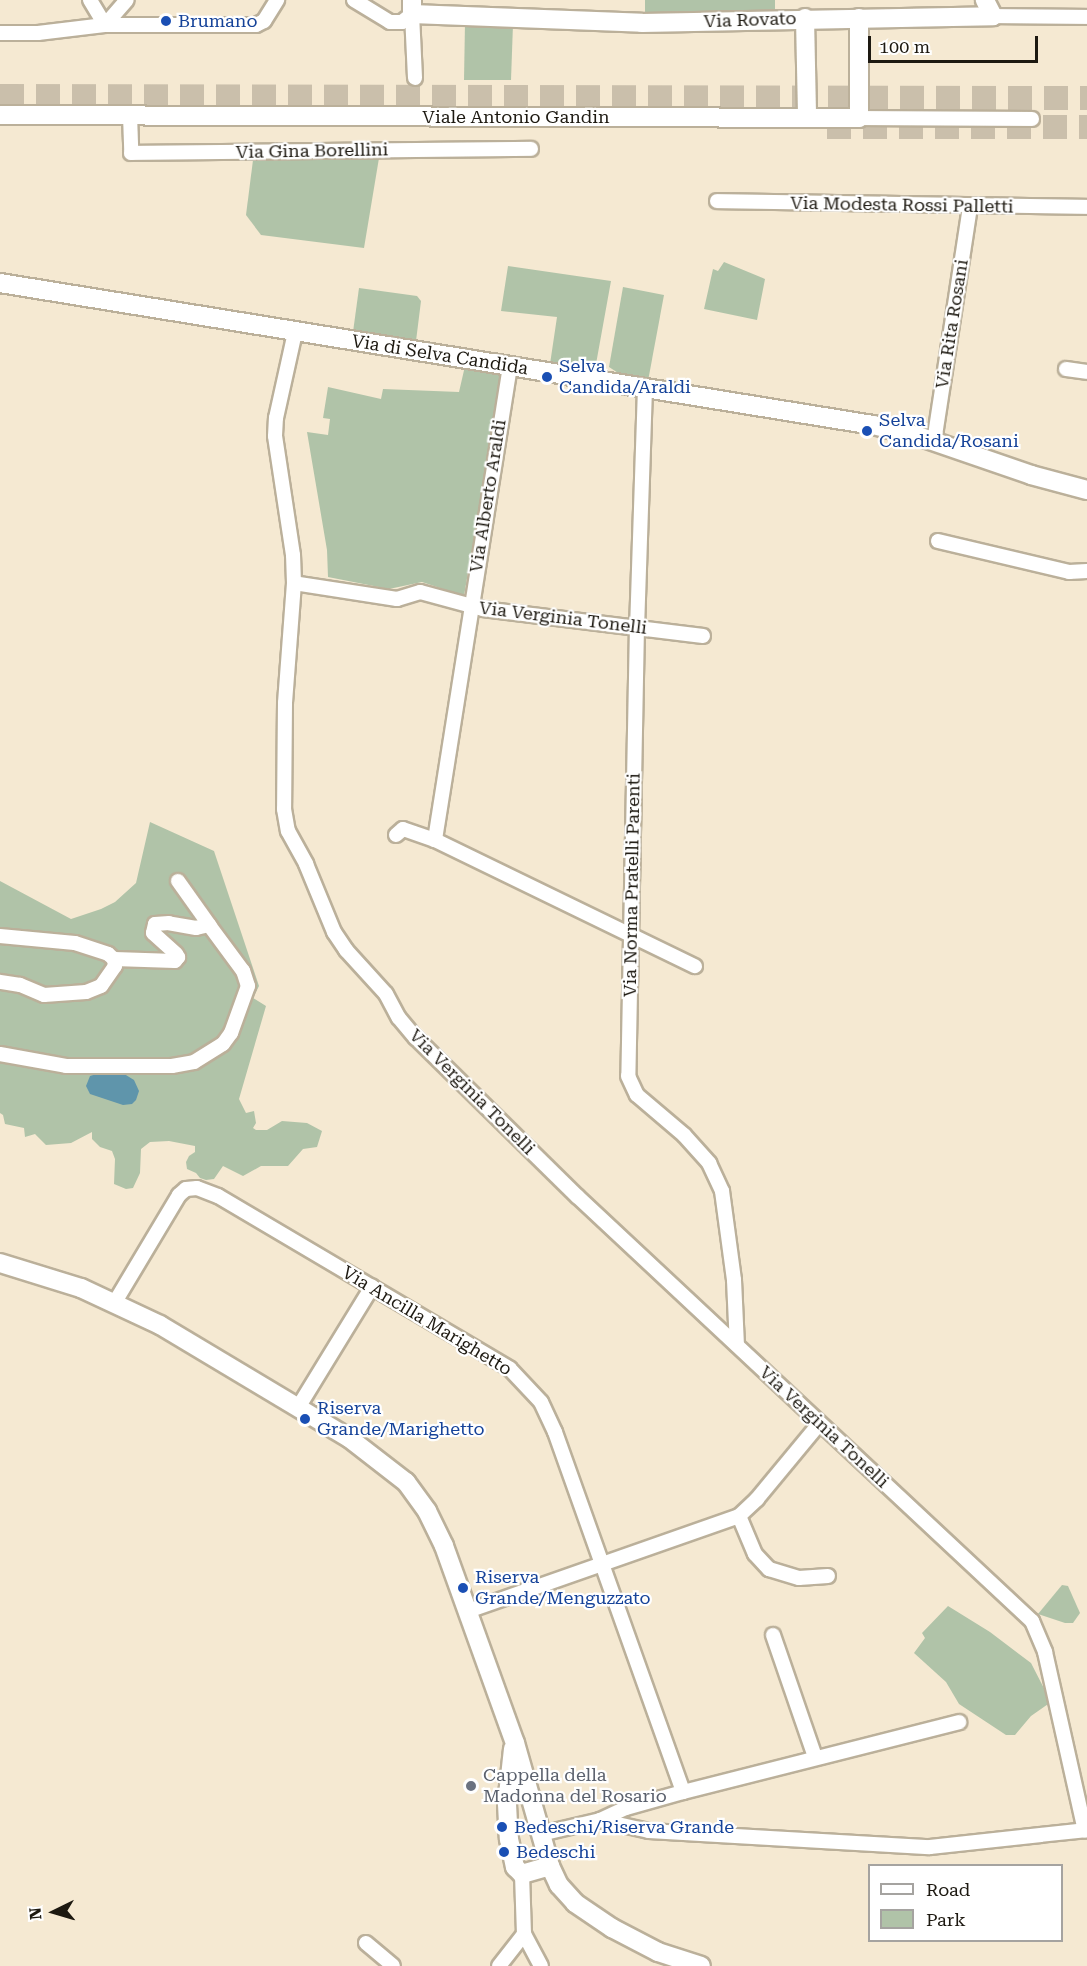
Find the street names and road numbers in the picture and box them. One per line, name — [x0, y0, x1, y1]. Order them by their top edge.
street label: Via Rovato — [703, 8, 797, 32]
street label: Viale Antonio Gandin — [422, 106, 610, 128]
street label: Via Gina Borellini — [236, 139, 388, 163]
street label: Via Modesta Rossi Palletti — [790, 192, 1014, 218]
street label: Via Rita Rosani — [931, 258, 973, 390]
street label: Via di Selva Candida — [350, 330, 530, 380]
street label: Via Alberto Araldi — [465, 418, 511, 574]
street label: Via Verginia Tonelli — [478, 597, 648, 639]
street label: Via Norma Pratelli Parenti — [619, 773, 645, 997]
street label: Via Verginia Tonelli — [405, 1025, 539, 1159]
street label: Via Ancilla Marighetto — [338, 1262, 516, 1380]
street label: Via Verginia Tonelli — [755, 1361, 893, 1493]

